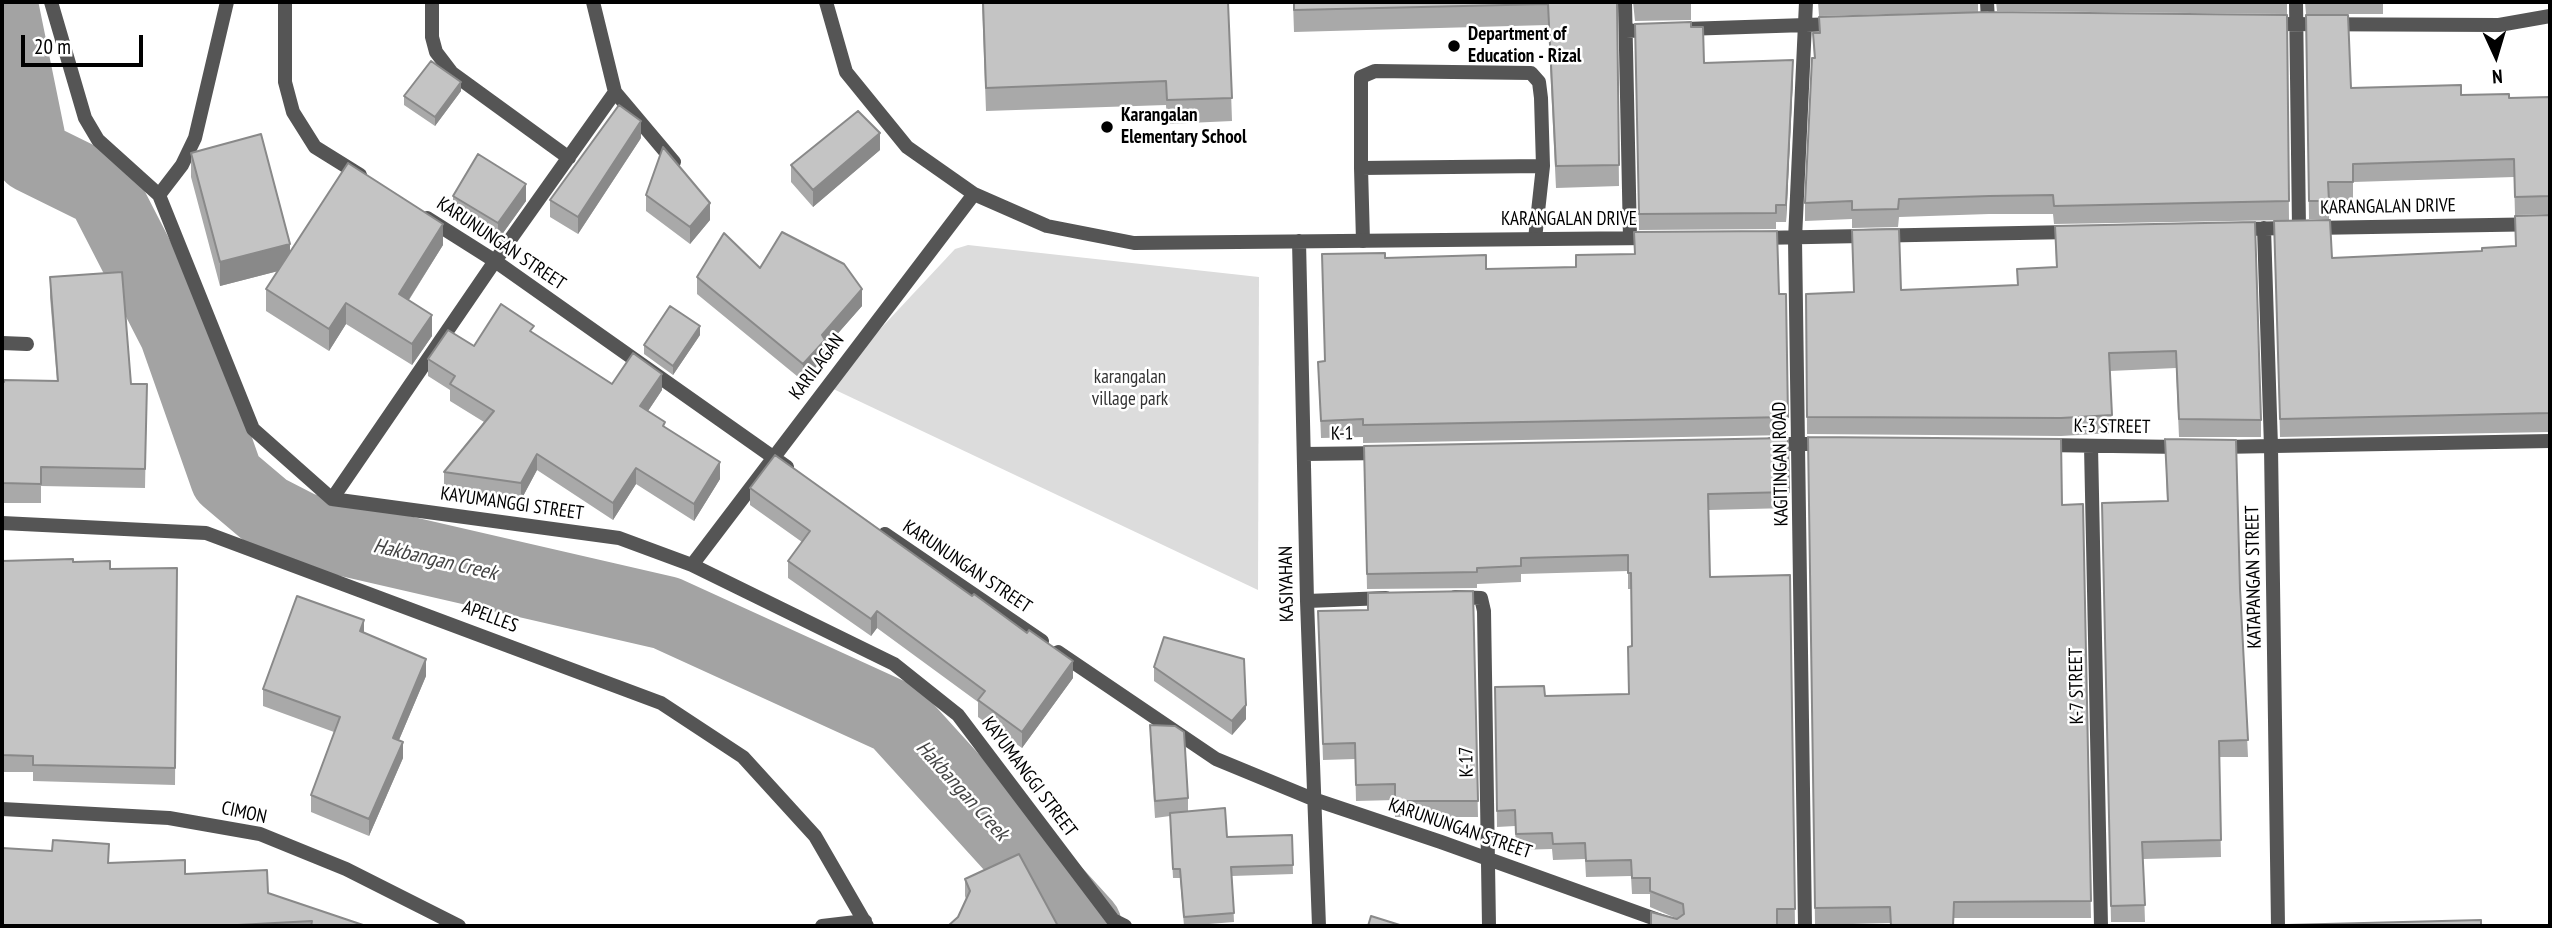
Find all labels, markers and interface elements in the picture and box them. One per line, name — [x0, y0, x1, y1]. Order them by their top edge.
scale bar — [24, 21, 147, 65]
north arrow — [2461, 21, 2531, 91]
place label: Department of Education - Rizal — [1468, 24, 1581, 68]
text: 20 m — [34, 33, 71, 60]
marker: Department of Education - Rizal — [1446, 38, 1462, 54]
text: N — [2492, 65, 2503, 89]
place label: Karangalan Elementary School — [1121, 105, 1247, 149]
marker: Karangalan Elementary School — [1099, 119, 1115, 135]
street label: KARUNUNGAN STREET — [432, 193, 570, 295]
street label: KARANGALAN DRIVE — [2320, 194, 2456, 220]
street label: KARANGALAN DRIVE — [1501, 209, 1637, 231]
street label: KARILAGAN — [785, 330, 849, 404]
park label: karangalan village park — [1092, 367, 1168, 411]
street label: KAGITINGAN ROAD — [1769, 402, 1793, 526]
street label: K-3 STREET — [2073, 415, 2151, 439]
street label: K-1 — [1331, 422, 1353, 446]
street label: KAYUMANGGI STREET — [439, 483, 585, 525]
street label: KATAPANGAN STREET — [2241, 505, 2267, 649]
street label: KARUNUNGAN STREET — [898, 516, 1036, 618]
water label: Hakbangan Creek — [371, 534, 499, 586]
street label: KASIYAHAN — [1275, 546, 1299, 622]
street label: APELLES — [459, 596, 521, 638]
street label: K-7 STREET — [2065, 647, 2089, 725]
street label: KAYUMANGGI STREET — [976, 713, 1082, 841]
water label: Hakbangan Creek — [910, 736, 1014, 846]
street label: K-17 — [1455, 746, 1479, 778]
street label: KARUNUNGAN STREET — [1385, 794, 1535, 864]
street label: CIMON — [219, 797, 269, 829]

